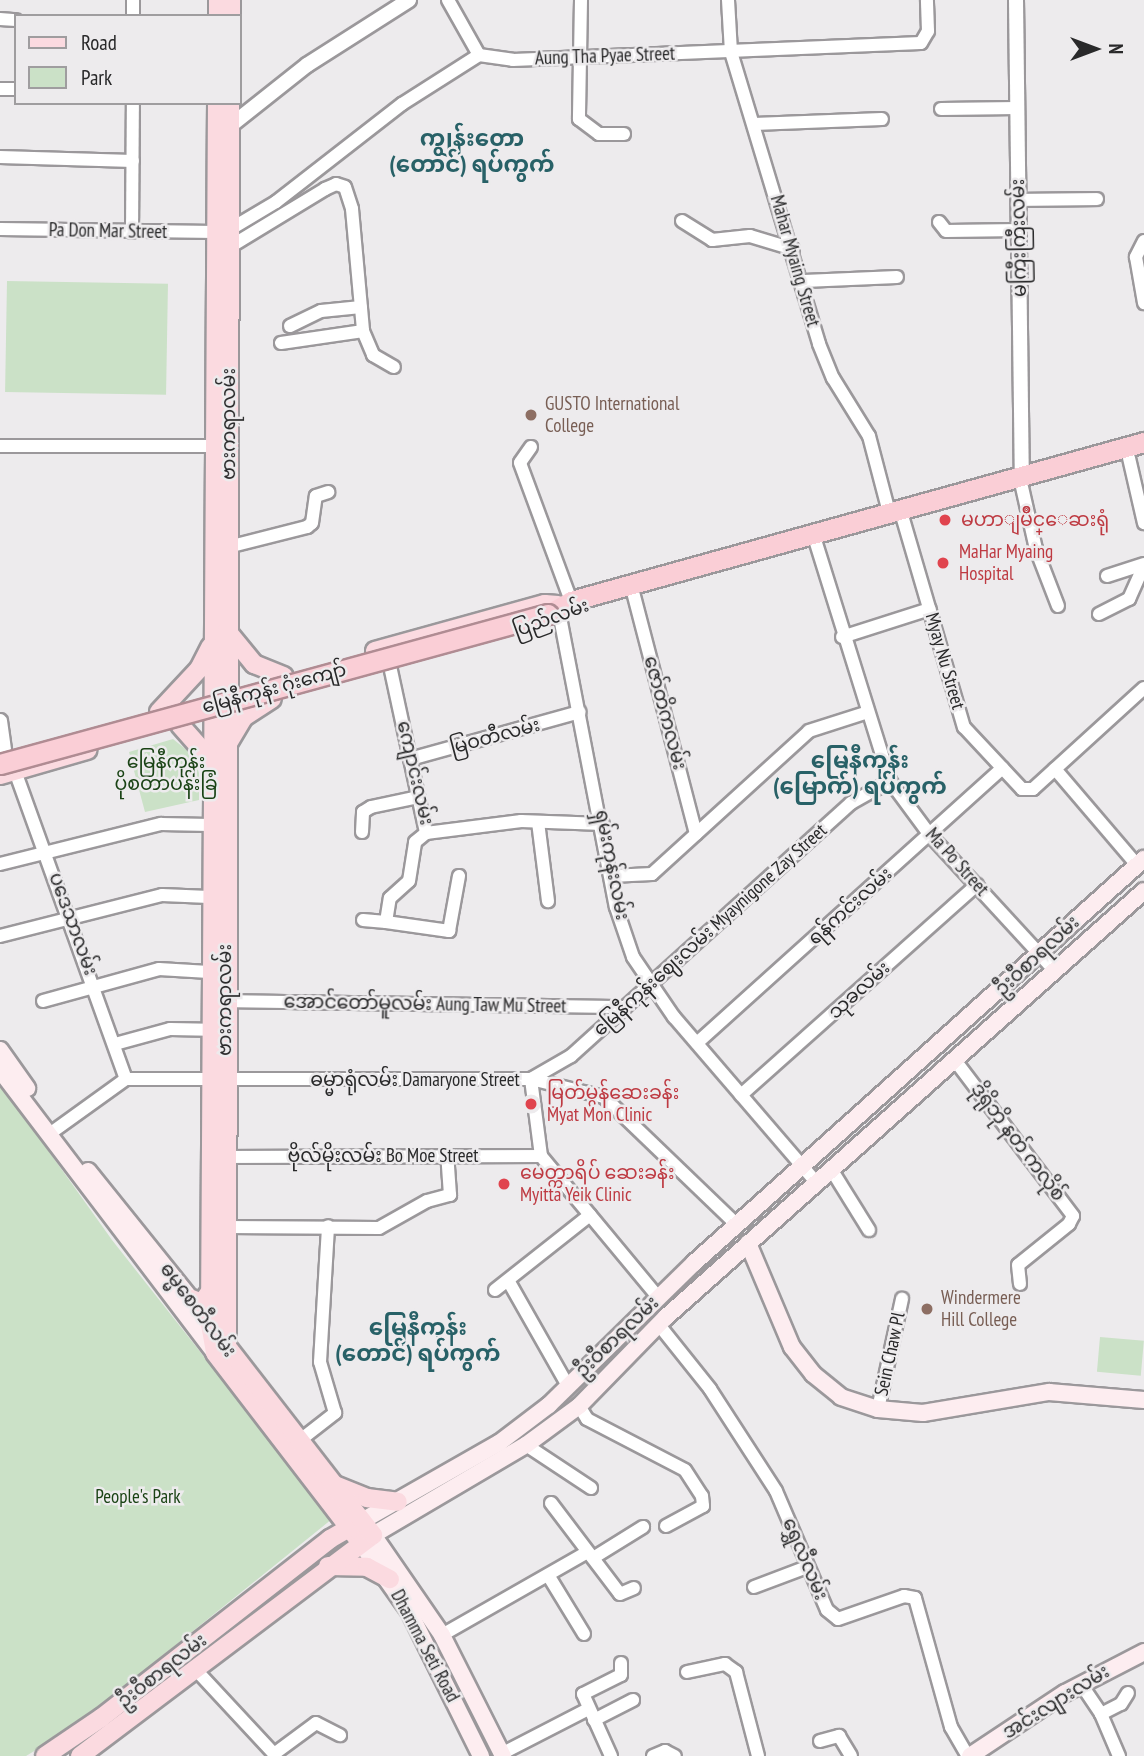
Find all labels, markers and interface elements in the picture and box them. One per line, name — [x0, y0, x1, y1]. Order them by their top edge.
legend — [14, 14, 242, 105]
north arrow — [1060, 14, 1130, 84]
text: Road — [81, 29, 117, 56]
street label: Aung Tha Pyae Street — [534, 42, 676, 70]
text: N — [1104, 44, 1128, 54]
text: Park — [81, 64, 112, 91]
district label: ကျွန်းတော (တောင်) ရပ်ကွက် — [389, 124, 555, 178]
street label: မကြီးကြီးလမ်း — [1007, 179, 1031, 297]
street label: Mahar Myaing Street — [765, 193, 825, 329]
street label: Pa Don Mar Street — [49, 219, 167, 243]
street label: ဗားကရာလမ်း — [218, 368, 240, 480]
place label: GUSTO International College — [545, 393, 679, 437]
marker: GUSTO International College — [523, 407, 539, 423]
place label: မဟာျမိဳင္ေဆးရုံ — [961, 509, 1109, 531]
marker: မဟာျမိဳင္ေဆးရုံ — [935, 510, 955, 530]
place label: MaHar Myaing Hospital — [959, 541, 1053, 585]
marker: MaHar Myaing Hospital — [933, 553, 953, 573]
street label: ပြည်လမ်း — [510, 594, 592, 642]
street label: Myay Nu Street — [920, 610, 970, 712]
street label: ဇော်တိကလမ်း — [639, 654, 691, 772]
street label: မြေနီကုန်း ဂုံးကျော် — [199, 658, 349, 718]
street label: မြဝတီလမ်း — [448, 713, 542, 759]
street label: ကျောင်းလမ်း — [392, 719, 438, 827]
district label: မြေနီကုန်း (မြောက်) ရပ်ကွက် — [773, 746, 947, 800]
park label: မြေနီကုန်း ပိုစတာပန်းခြံ — [114, 751, 218, 795]
street label: ရှမ်းကုန်းလမ်း — [590, 808, 634, 922]
street label: မြေနီကုန်းဈေးလမ်း Myaynigone Zay Street — [588, 819, 832, 1041]
street label: Ma Po Street — [921, 823, 993, 901]
street label: ရန်ကင်းလမ်း — [803, 862, 897, 950]
street label: ပဒေသာလမ်း — [44, 870, 102, 978]
street label: ဦးဝီစာရလမ်း — [990, 911, 1084, 1001]
street label: ဗားကရာလမ်း — [214, 944, 236, 1056]
street label: သုခလမ်း — [823, 956, 895, 1024]
street label: အောင်တော်မူလမ်း Aung Taw Mu Street — [283, 990, 567, 1018]
street label: ဓမ္မာရုံလမ်း Damaryone Street — [310, 1069, 520, 1091]
street label: ဒိုရိုဘို နတ် ကလိုစ် — [966, 1078, 1070, 1206]
place label: မြတ်မွန်ဆေးခန်း Myat Mon Clinic — [547, 1082, 679, 1126]
marker: မြတ်မွန်ဆေးခန်း Myat Mon Clinic — [521, 1094, 541, 1114]
street label: ဗိုလ်မိုးလမ်း Bo Moe Street — [287, 1145, 479, 1167]
place label: မေတ္တာရိပ် ဆေးခန်း Myitta Yeik Clinic — [520, 1162, 675, 1206]
marker: မေတ္တာရိပ် ဆေးခန်း Myitta Yeik Clinic — [494, 1174, 514, 1194]
street label: ဓမ္မစေတီလမ်း — [155, 1258, 241, 1362]
place label: Windermere Hill College — [941, 1287, 1021, 1331]
street label: ဦးဝီစာရလမ်း — [570, 1292, 664, 1382]
marker: Windermere Hill College — [919, 1301, 935, 1317]
street label: Sein Chaw Pl — [870, 1310, 910, 1398]
district label: မြေနီကုန်း (တောင်) ရပ်ကွက် — [335, 1313, 501, 1367]
park label: People's Park — [95, 1486, 181, 1508]
street label: ရွှေလီလမ်း — [778, 1514, 832, 1604]
street label: Dhamma Seti Road — [386, 1586, 464, 1706]
street label: ဦးဝီစာရလမ်း — [113, 1629, 211, 1713]
street label: အင်းလျားလမ်း — [998, 1660, 1114, 1744]

